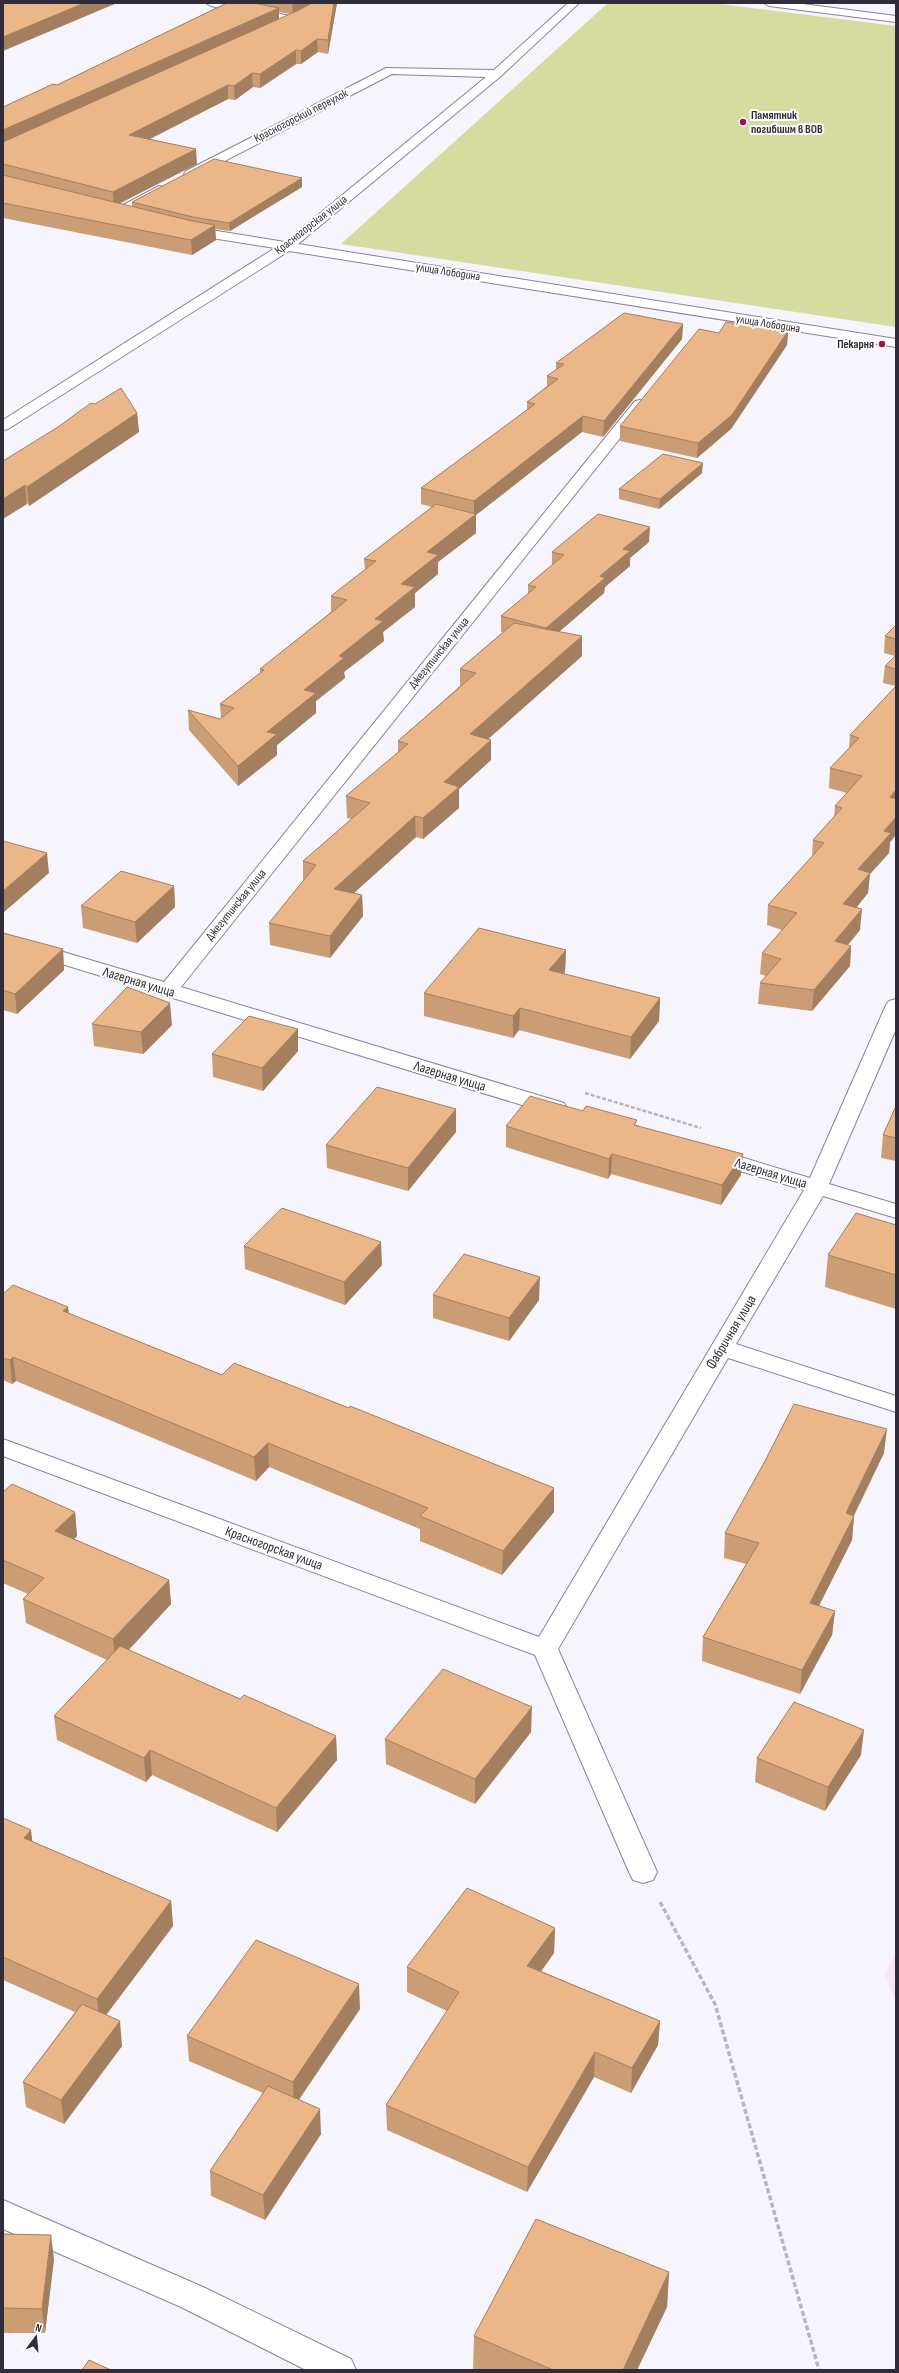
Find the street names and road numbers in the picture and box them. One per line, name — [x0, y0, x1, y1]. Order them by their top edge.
street label: Красногорский переулок — [252, 86, 351, 146]
street label: Красногорская улица — [272, 192, 351, 258]
street label: улица Лободина — [415, 259, 482, 285]
street label: улица Лободина — [735, 311, 802, 337]
street label: Джегутинская улица — [406, 614, 473, 692]
street label: Джегутинская улица — [203, 866, 270, 944]
street label: Лагерная улица — [100, 963, 177, 1001]
street label: Лагерная улица — [411, 1057, 488, 1095]
street label: Лагерная улица — [732, 1154, 809, 1192]
street label: Фабричная улица — [702, 1292, 760, 1372]
street label: Красногорская улица — [223, 1522, 325, 1574]

